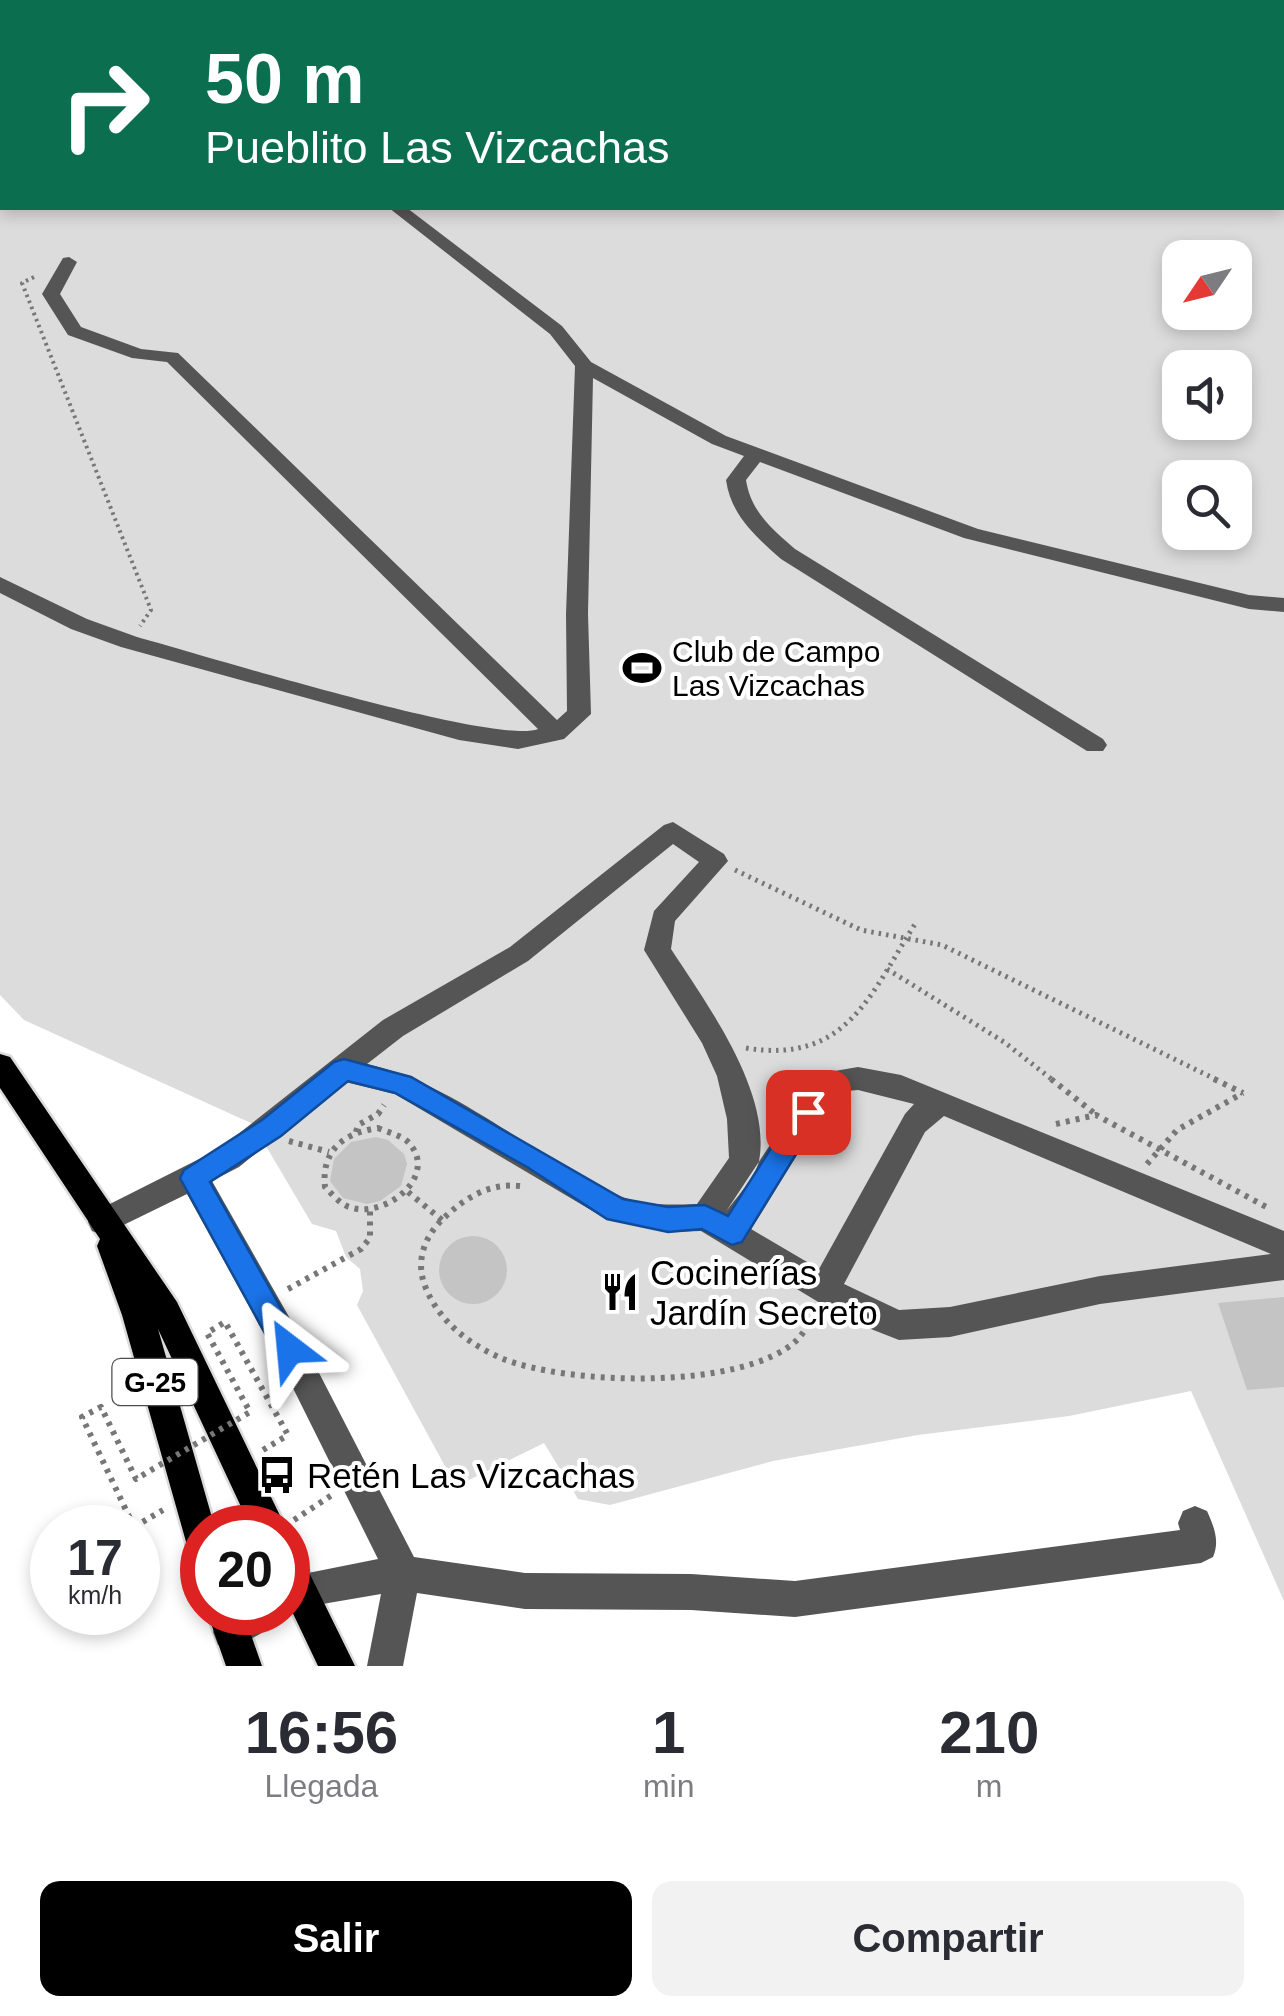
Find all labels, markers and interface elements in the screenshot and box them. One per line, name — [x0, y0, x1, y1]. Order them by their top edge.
icon: right — [40, 40, 170, 170]
text: 50 m — [205, 40, 365, 118]
text: Pueblito Las Vizcachas — [205, 122, 669, 173]
north arrow — [1162, 240, 1252, 330]
map controls — [1162, 240, 1252, 550]
button: sound — [1162, 350, 1252, 440]
button: search — [1162, 460, 1252, 550]
place label: Club de Campo Las Vizcachas — [672, 635, 880, 702]
sports icon: Club de Campo Las Vizcachas — [621, 647, 663, 689]
pin — [766, 1070, 851, 1155]
icon: arrive — [781, 1085, 836, 1140]
place label: Cocinerías Jardín Secreto — [650, 1253, 878, 1332]
restaurant icon: Cocinerías Jardín Secreto — [599, 1271, 641, 1313]
position arrow — [238, 1297, 342, 1401]
road number: G-25 — [112, 1359, 198, 1405]
bus stop icon: Retén Las Vizcachas — [256, 1454, 298, 1496]
place label: Retén Las Vizcachas — [307, 1456, 635, 1495]
speed limit sign: 20 — [180, 1505, 310, 1635]
text: 17 — [67, 1530, 123, 1586]
text: km/h — [68, 1581, 122, 1609]
text: 16:56 — [245, 1699, 398, 1766]
text: 1 — [652, 1699, 685, 1766]
text: 210 — [939, 1699, 1039, 1766]
text: Llegada — [264, 1768, 378, 1804]
text: min — [643, 1768, 694, 1804]
text: m — [976, 1768, 1003, 1804]
button: Salir — [40, 1881, 632, 1996]
button: Compartir — [652, 1881, 1244, 1996]

